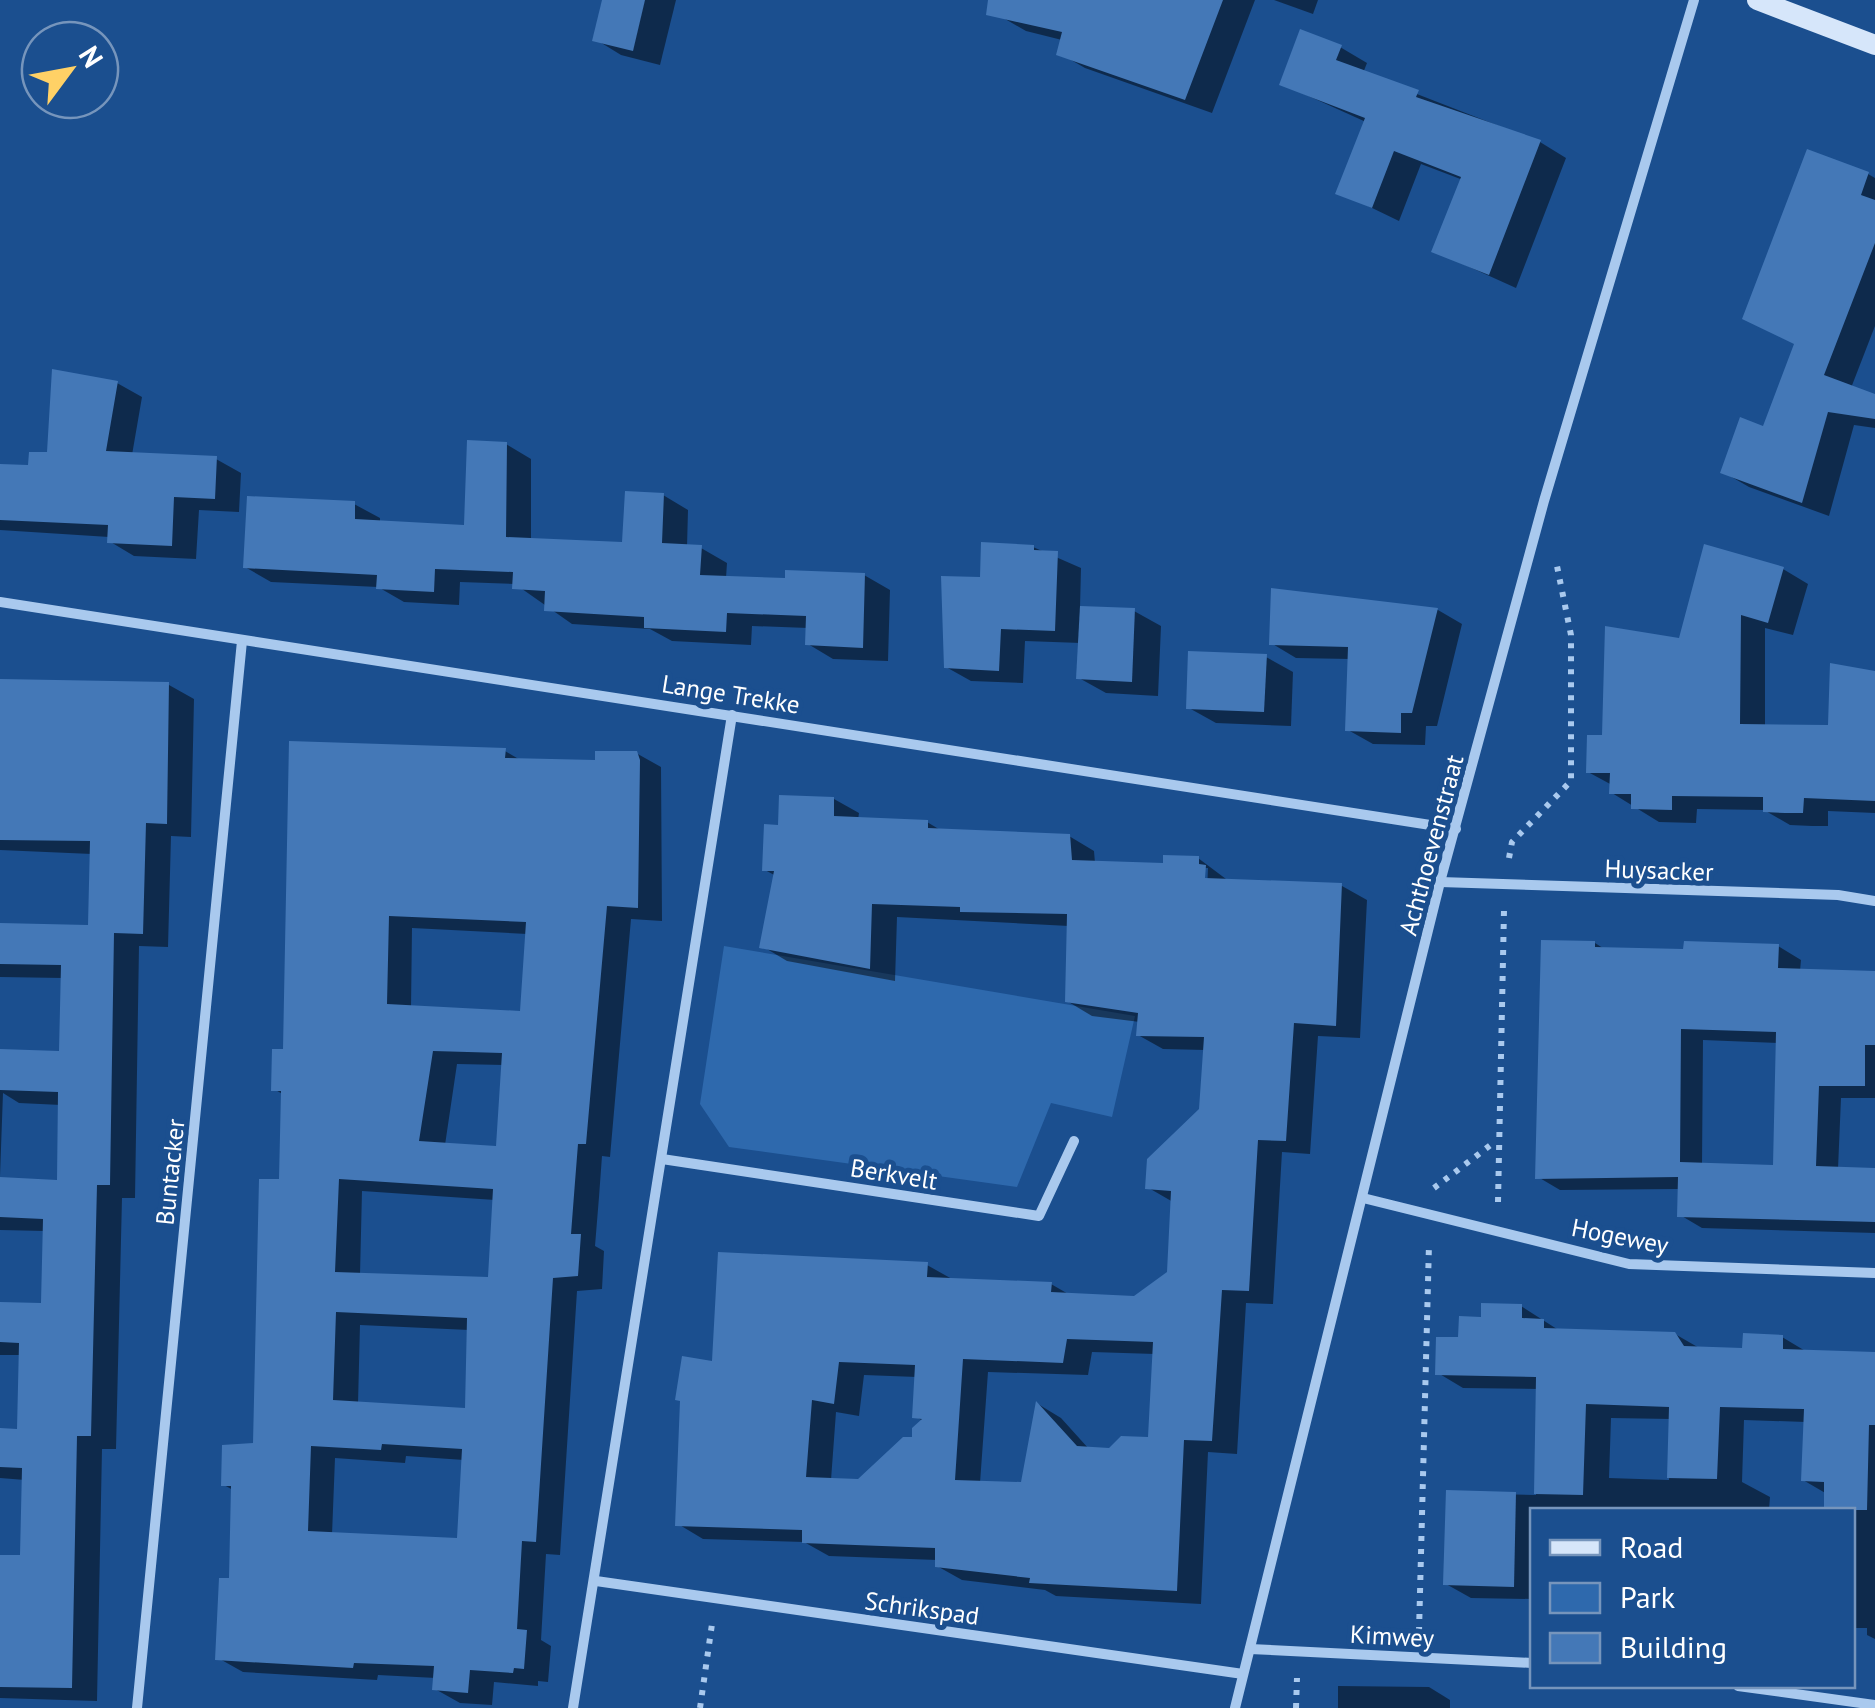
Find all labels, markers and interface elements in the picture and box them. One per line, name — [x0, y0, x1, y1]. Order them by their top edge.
north arrow — [20, 20, 120, 120]
text: N — [71, 39, 112, 74]
street label: Lange Trekke — [660, 667, 802, 721]
street label: Achthoevenstraat — [1391, 751, 1471, 939]
street label: Huysacker — [1604, 852, 1715, 888]
street label: Buntacker — [149, 1117, 192, 1227]
street label: Berkvelt — [848, 1151, 940, 1197]
street label: Hogewey — [1569, 1211, 1671, 1261]
legend — [1530, 1508, 1855, 1688]
text: Road — [1620, 1527, 1684, 1566]
text: Park — [1620, 1577, 1676, 1616]
street label: Schrikspad — [863, 1584, 981, 1632]
street label: Kimwey — [1349, 1618, 1435, 1654]
text: Building — [1620, 1627, 1727, 1666]

